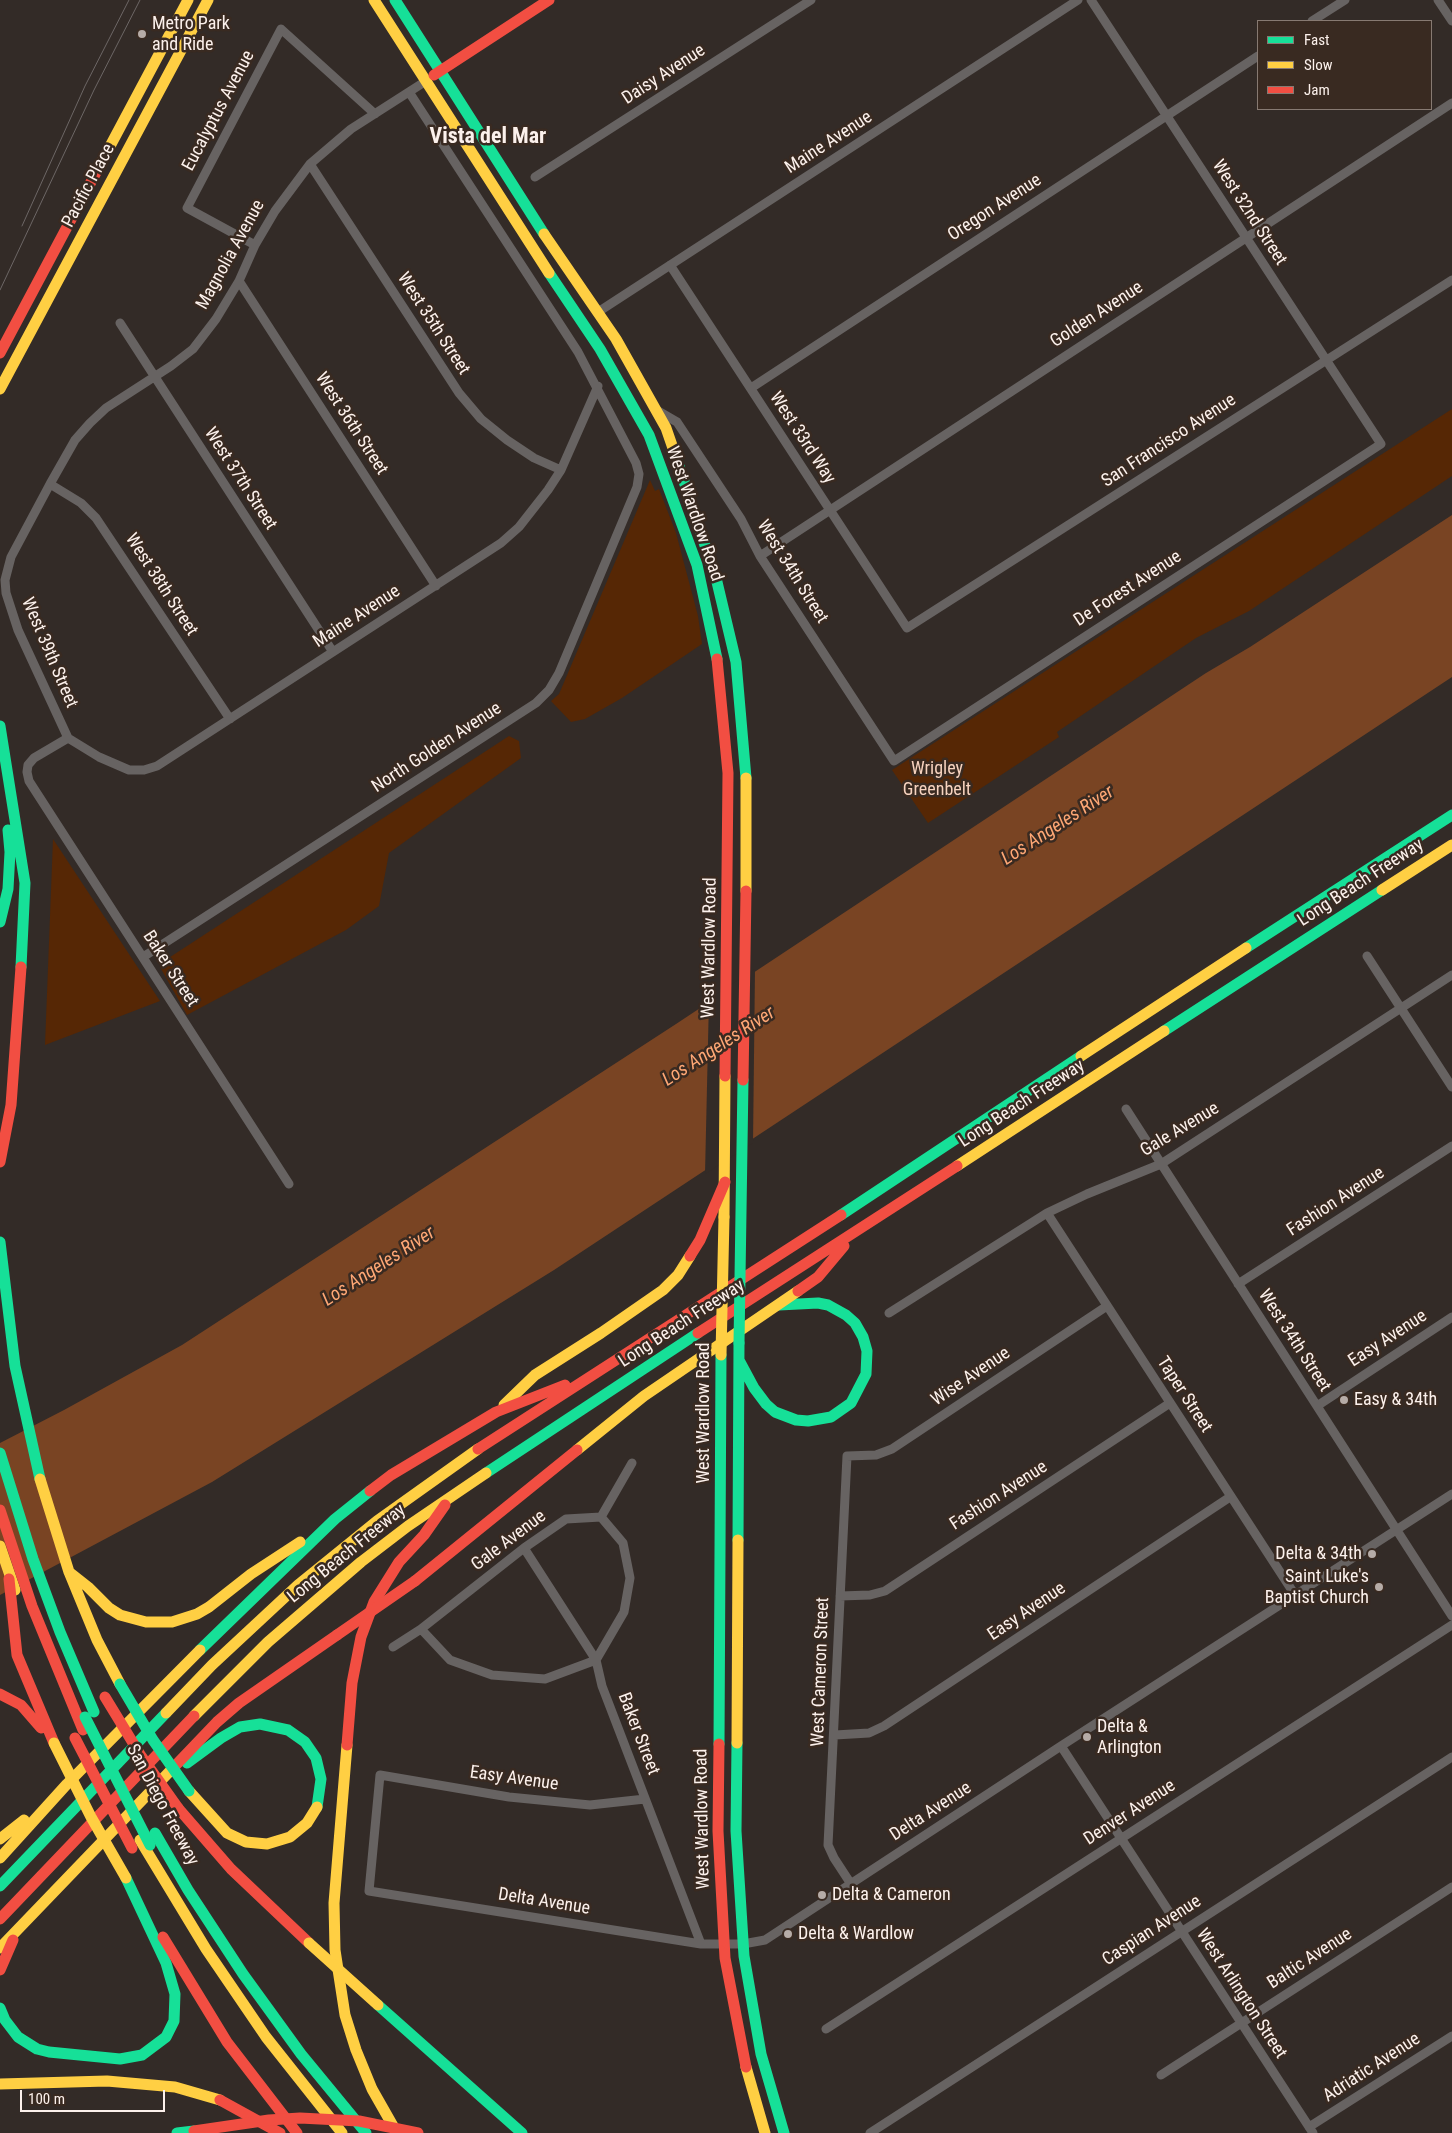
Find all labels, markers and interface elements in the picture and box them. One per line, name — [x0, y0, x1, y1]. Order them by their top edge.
place label: Metro Park and Ride — [152, 13, 230, 56]
legend — [1257, 20, 1432, 110]
marker: Metro Park and Ride — [136, 28, 148, 40]
text: Fast — [1304, 31, 1329, 49]
street label: Daisy Avenue — [618, 40, 710, 110]
street label: Eucalyptus Avenue — [178, 47, 260, 175]
text: Slow — [1304, 56, 1333, 74]
text: Jam — [1304, 81, 1330, 99]
street label: Maine Avenue — [781, 107, 877, 179]
district label: Vista del Mar — [430, 124, 546, 150]
street label: Pacific Place — [58, 140, 120, 232]
street label: West 32nd Street — [1207, 156, 1291, 270]
street label: Oregon Avenue — [944, 170, 1046, 246]
street label: Magnolia Avenue — [192, 197, 270, 313]
street label: West 35th Street — [392, 269, 474, 379]
street label: Golden Avenue — [1047, 277, 1147, 353]
street label: West 36th Street — [310, 369, 392, 479]
street label: West 33rd Way — [764, 388, 840, 488]
street label: San Francisco Avenue — [1098, 390, 1240, 492]
street label: West 37th Street — [199, 424, 281, 534]
street label: West Wardlow Road — [661, 444, 727, 584]
street label: West 34th Street — [752, 516, 832, 628]
street label: West 38th Street — [120, 530, 202, 640]
street label: De Forest Avenue — [1070, 546, 1186, 632]
street label: Maine Avenue — [309, 581, 405, 653]
street label: West 39th Street — [16, 595, 82, 711]
street label: North Golden Avenue — [368, 698, 506, 798]
park label: Wrigley Greenbelt — [903, 758, 971, 801]
water label: Los Angeles River — [997, 781, 1119, 871]
street label: Long Beach Freeway — [1294, 834, 1428, 932]
street label: West Wardlow Road — [698, 877, 722, 1019]
street label: Baker Street — [137, 927, 203, 1011]
water label: Los Angeles River — [658, 1002, 780, 1092]
street label: Long Beach Freeway — [955, 1055, 1089, 1153]
street label: Gale Avenue — [1137, 1098, 1223, 1162]
street label: Fashion Avenue — [1283, 1163, 1389, 1241]
water label: Los Angeles River — [318, 1222, 440, 1312]
street label: Long Beach Freeway — [615, 1275, 749, 1373]
street label: West 34th Street — [1253, 1286, 1335, 1396]
street label: Easy Avenue — [1345, 1306, 1431, 1372]
street label: West Wardlow Road — [693, 1343, 715, 1483]
street label: Wise Avenue — [927, 1343, 1015, 1411]
street label: Taper Street — [1151, 1353, 1217, 1437]
place label: Easy & 34th — [1354, 1389, 1437, 1411]
marker: Easy & 34th — [1338, 1394, 1350, 1406]
street label: Fashion Avenue — [946, 1457, 1052, 1535]
street label: Long Beach Freeway — [284, 1500, 410, 1608]
street label: Gale Avenue — [467, 1506, 551, 1576]
place label: Delta & 34th — [1275, 1543, 1362, 1565]
marker: Delta & 34th — [1366, 1548, 1378, 1560]
place label: Saint Luke's Baptist Church — [1265, 1566, 1369, 1608]
street label: Easy Avenue — [984, 1578, 1070, 1646]
marker: Saint Luke's Baptist Church — [1373, 1581, 1385, 1593]
street label: West Cameron Street — [808, 1597, 834, 1747]
street label: Baker Street — [612, 1690, 664, 1778]
place label: Delta & Arlington — [1097, 1716, 1162, 1758]
marker: Delta & Arlington — [1081, 1731, 1093, 1743]
street label: San Diego Freeway — [121, 1741, 203, 1869]
street label: West Wardlow Road — [691, 1748, 715, 1890]
street label: Easy Avenue — [468, 1762, 560, 1796]
street label: Denver Avenue — [1080, 1775, 1180, 1851]
street label: Delta Avenue — [886, 1778, 976, 1846]
street label: Delta Avenue — [497, 1884, 591, 1920]
place label: Delta & Cameron — [832, 1884, 951, 1906]
marker: Delta & Cameron — [816, 1889, 828, 1901]
street label: Caspian Avenue — [1099, 1891, 1205, 1971]
place label: Delta & Wardlow — [798, 1923, 914, 1945]
street label: Baltic Avenue — [1264, 1924, 1356, 1994]
street label: West Arlington Street — [1191, 1925, 1291, 2063]
marker: Delta & Wardlow — [782, 1928, 794, 1940]
street label: Adriatic Avenue — [1319, 2029, 1425, 2107]
scale bar — [22, 2080, 168, 2112]
text: 100 m — [28, 2090, 65, 2108]

